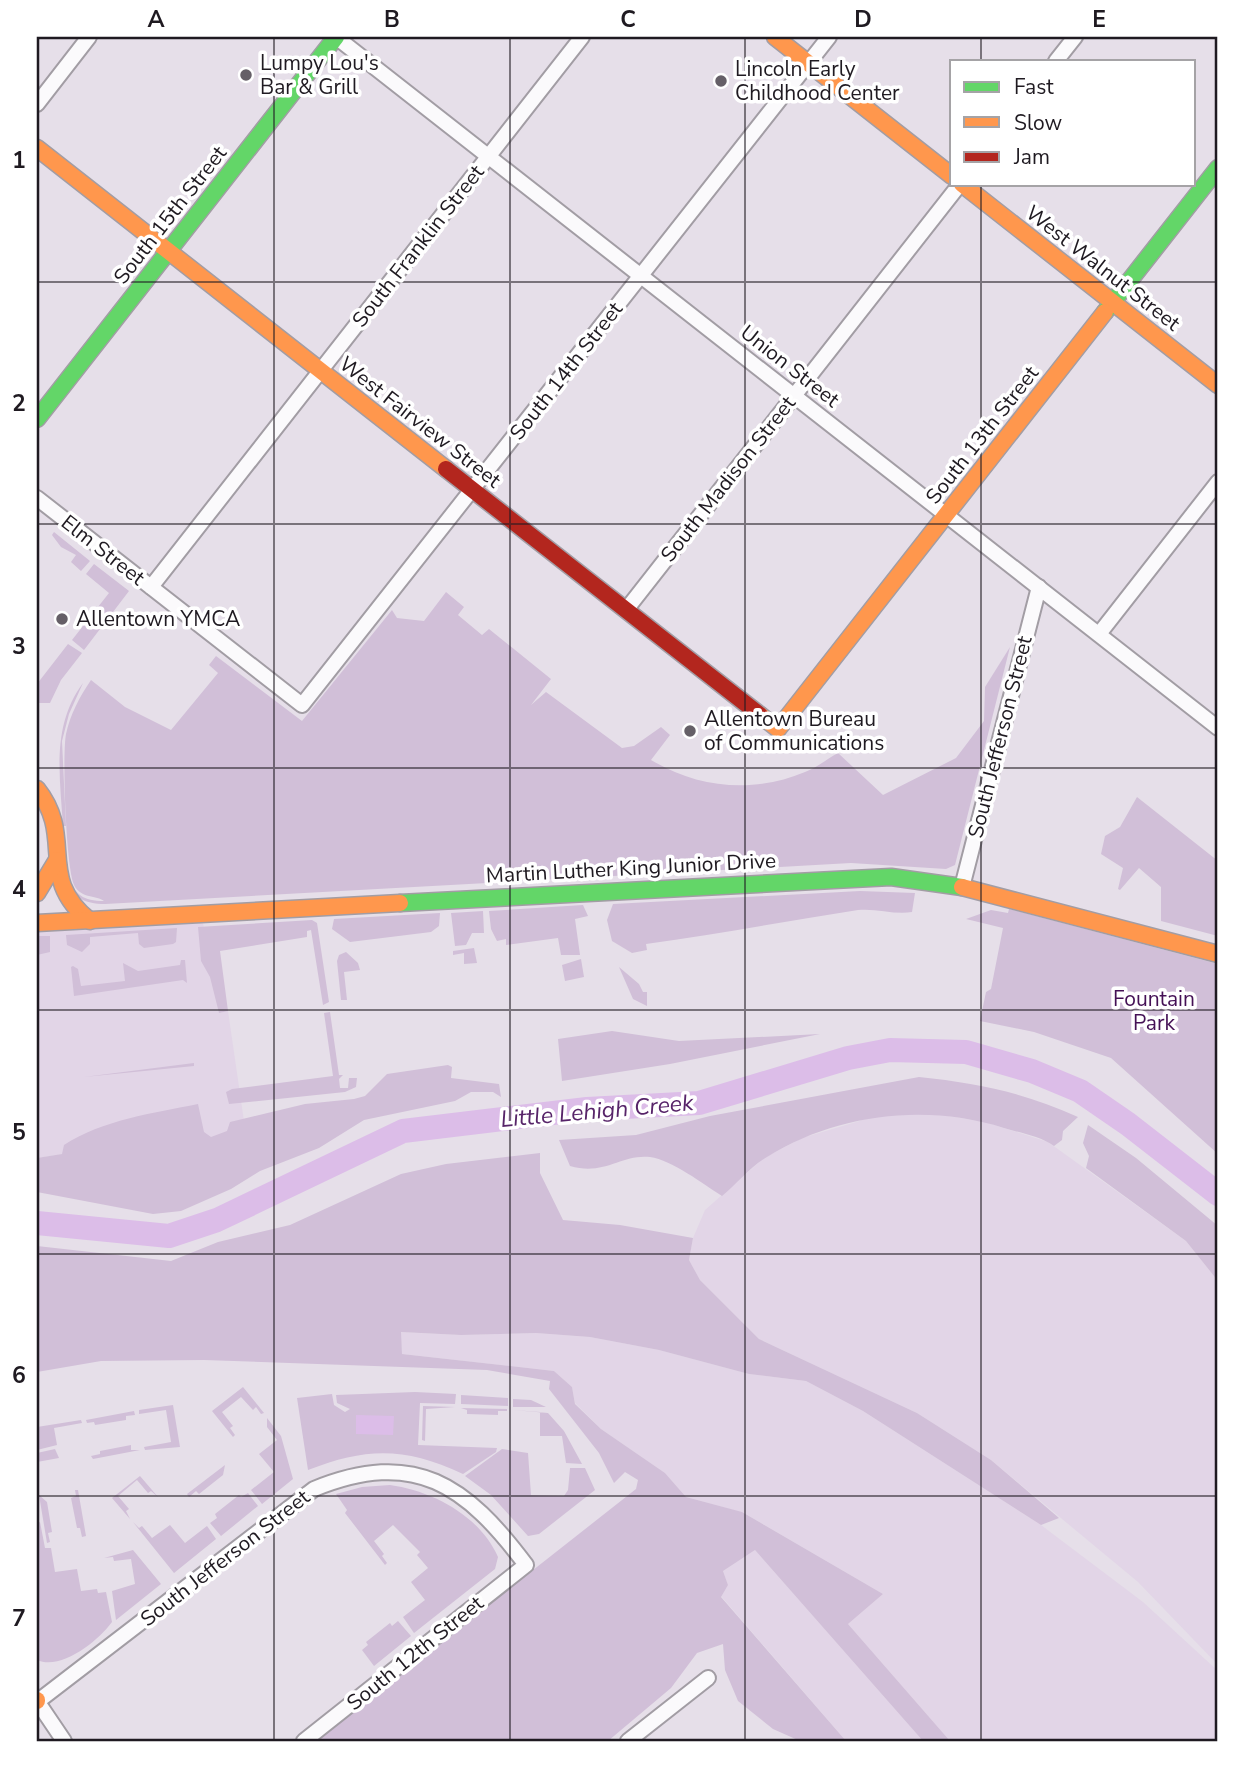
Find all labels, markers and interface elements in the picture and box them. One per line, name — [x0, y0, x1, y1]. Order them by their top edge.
text: A — [147, 4, 165, 35]
text: B — [384, 4, 400, 35]
text: C — [620, 4, 636, 35]
text: D — [854, 4, 872, 35]
text: E — [1092, 4, 1106, 35]
place label: Lumpy Lou's Bar & Grill — [260, 49, 379, 101]
place label: Lincoln Early Childhood Center — [735, 55, 900, 107]
legend — [950, 60, 1196, 186]
marker: Lumpy Lou's Bar & Grill — [238, 67, 254, 83]
marker: Lincoln Early Childhood Center — [713, 73, 729, 89]
text: Fast — [1014, 73, 1054, 101]
text: Slow — [1014, 109, 1063, 137]
street label: South 15th Street — [107, 140, 233, 290]
text: Jam — [1013, 143, 1050, 171]
text: 1 — [12, 145, 26, 176]
street label: South Franklin Street — [346, 158, 491, 333]
street label: West Walnut Street — [1020, 199, 1187, 338]
street label: South 14th Street — [503, 296, 629, 446]
street label: Union Street — [735, 319, 846, 414]
street label: West Fairview Street — [333, 350, 507, 494]
street label: South 13th Street — [919, 360, 1045, 510]
text: 2 — [12, 388, 26, 419]
street label: South Madison Street — [654, 390, 802, 568]
street label: Elm Street — [55, 508, 151, 592]
place label: Allentown YMCA — [76, 605, 240, 633]
marker: Allentown YMCA — [54, 611, 70, 627]
text: 3 — [12, 631, 26, 662]
street label: South Jefferson Street — [961, 632, 1039, 841]
place label: Allentown Bureau of Communications — [704, 705, 884, 757]
marker: Allentown Bureau of Communications — [682, 723, 698, 739]
street label: Martin Luther King Junior Drive — [485, 846, 777, 890]
text: 4 — [12, 874, 26, 905]
park label: Fountain Park — [1113, 985, 1195, 1037]
water label: Little Lehigh Creek — [499, 1087, 695, 1135]
text: 5 — [12, 1117, 26, 1148]
text: 6 — [12, 1360, 26, 1391]
street label: South Jefferson Street — [135, 1483, 316, 1633]
street label: South 12th Street — [341, 1589, 490, 1717]
text: 7 — [12, 1603, 26, 1634]

